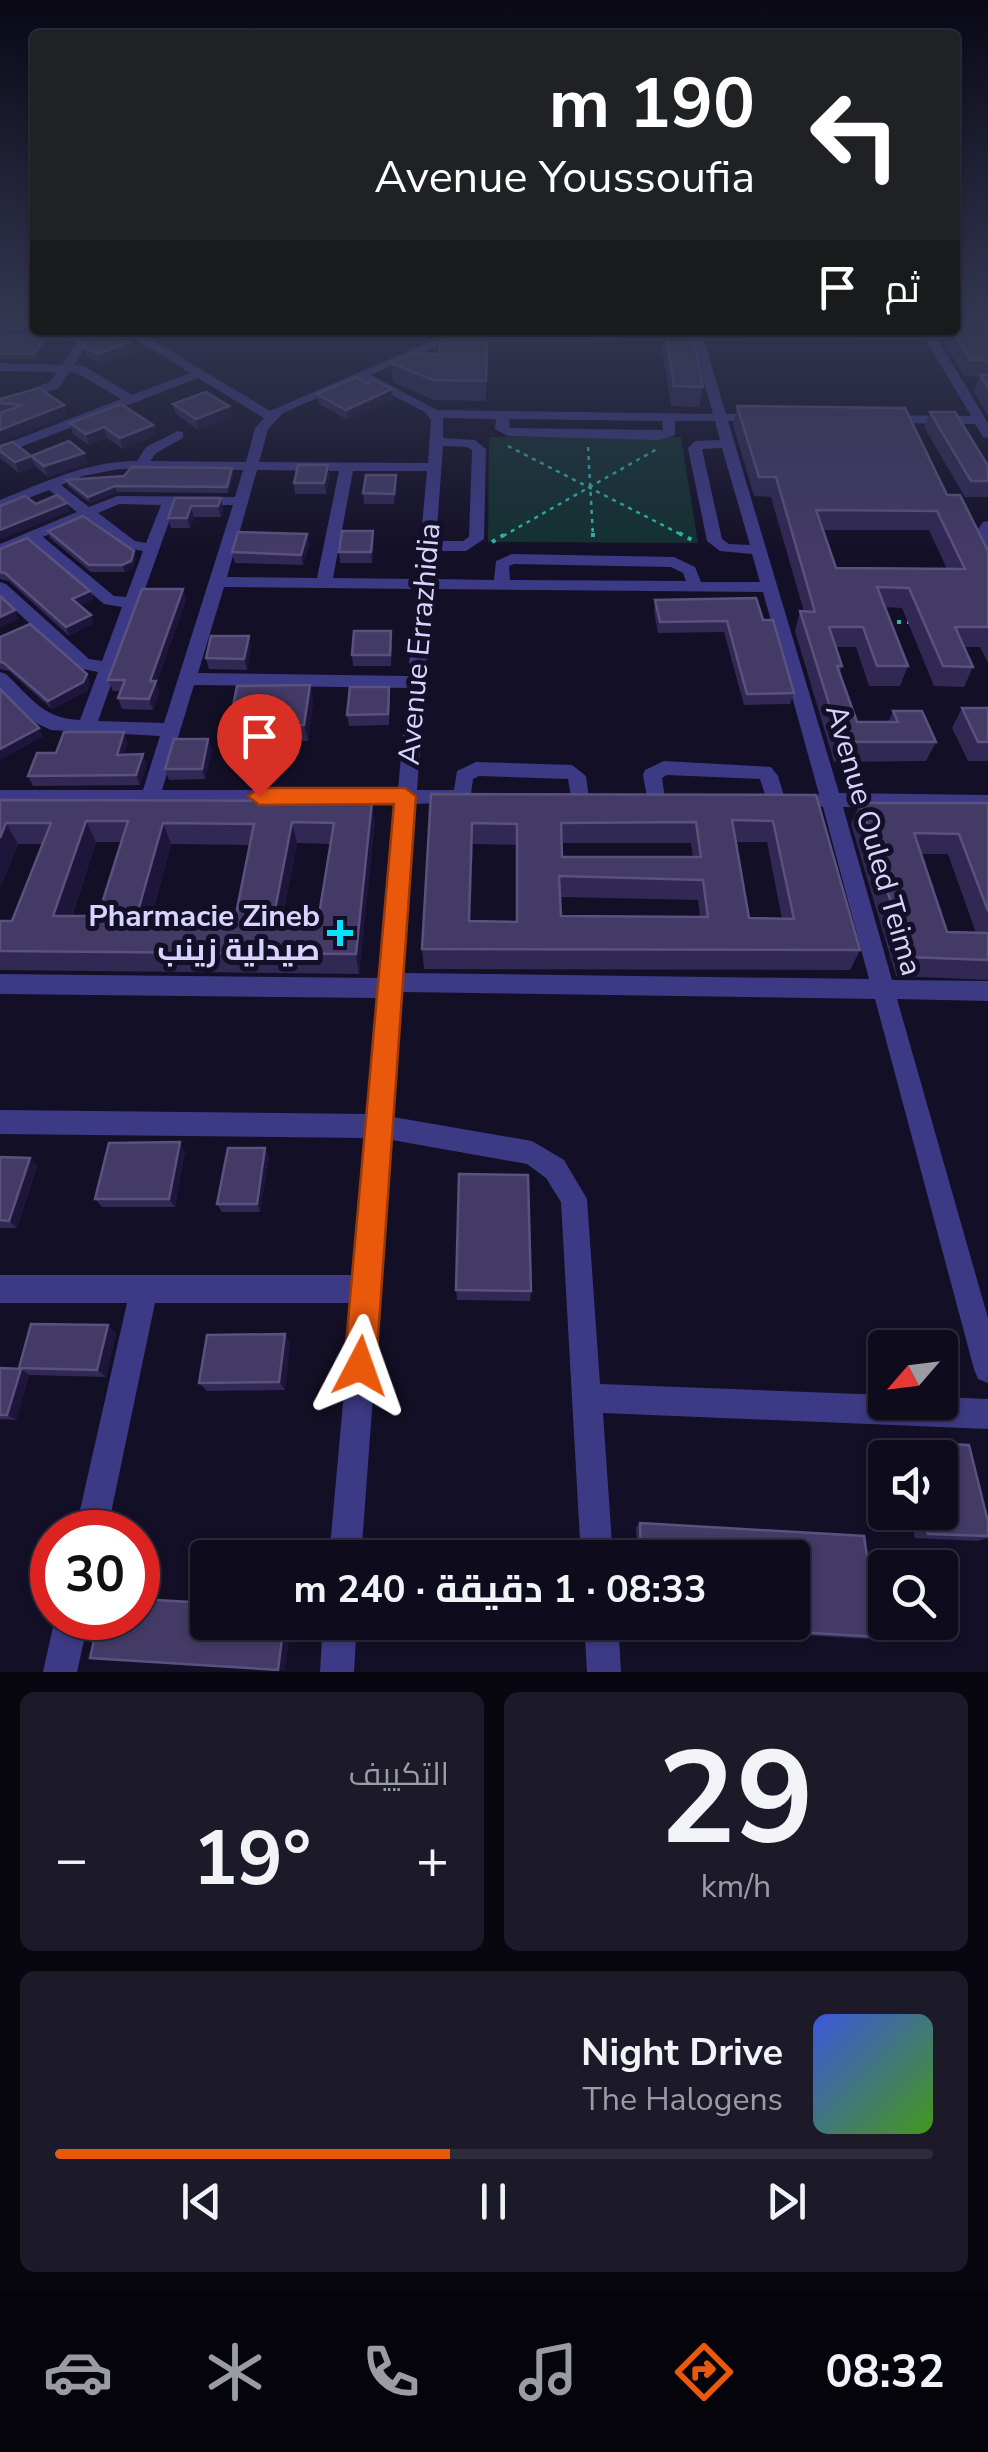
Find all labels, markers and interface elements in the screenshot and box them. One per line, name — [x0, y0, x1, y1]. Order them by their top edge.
text: 190 m — [549, 56, 755, 152]
icon: left — [790, 70, 920, 200]
text: Avenue Youssoufia — [374, 147, 755, 208]
icon: arrive — [810, 260, 865, 315]
text: ثم — [885, 264, 920, 315]
street label: Avenue Errazhidia — [388, 521, 450, 767]
pin — [217, 694, 302, 797]
street label: Avenue Ouled Teima — [815, 700, 932, 980]
icon: arrive — [232, 709, 287, 764]
place label: Pharmacie Zineb صيدلية زينب — [88, 896, 320, 971]
marker: Pharmacie Zineb صيدلية زينب — [329, 922, 351, 944]
position arrow — [308, 1314, 412, 1418]
north arrow — [868, 1330, 958, 1420]
map controls — [868, 1330, 958, 1640]
button: sound — [868, 1440, 958, 1530]
speed limit sign: 30 — [30, 1510, 160, 1640]
button: search — [868, 1550, 958, 1640]
text: 08:33 · 1 دقيقة · 240 m — [293, 1564, 707, 1615]
text: 29 — [658, 1711, 814, 1888]
text: التكييف — [349, 1753, 449, 1796]
text: 19° — [193, 1808, 311, 1910]
text: − — [55, 1822, 88, 1897]
text: + — [416, 1822, 449, 1897]
text: km/h — [701, 1865, 771, 1908]
text: Night Drive — [581, 2027, 783, 2078]
text: The Halogens — [583, 2078, 783, 2121]
icon: previous — [174, 2174, 229, 2229]
icon: pause — [466, 2174, 521, 2229]
icon: next — [759, 2174, 814, 2229]
icon: car — [43, 2337, 113, 2407]
icon: climate — [200, 2337, 270, 2407]
icon: phone — [356, 2337, 426, 2407]
icon: music — [513, 2337, 583, 2407]
icon: directions — [669, 2337, 739, 2407]
text: 08:32 — [826, 2342, 945, 2403]

